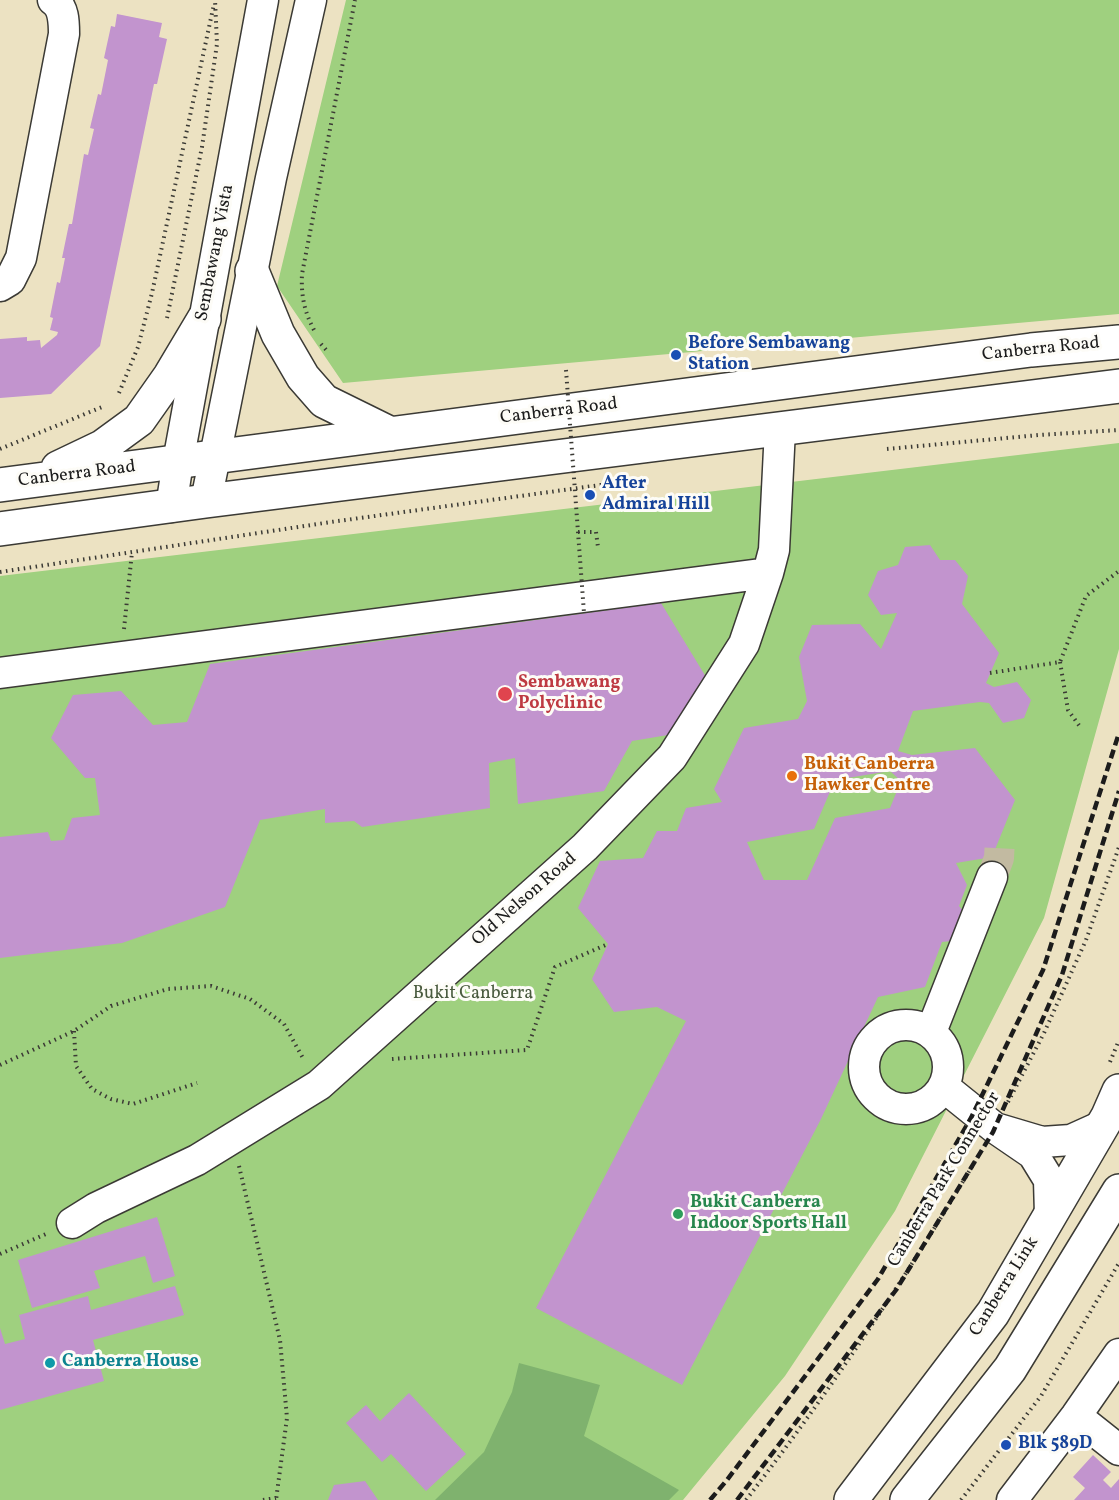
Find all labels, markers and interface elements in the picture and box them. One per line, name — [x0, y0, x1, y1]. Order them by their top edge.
street label: Sembawang Vista — [192, 183, 240, 323]
street label: Canberra Road — [981, 333, 1101, 367]
place label: Before Sembawang Station — [688, 334, 850, 376]
marker: Before Sembawang Station — [669, 348, 683, 362]
street label: Canberra Road — [499, 394, 619, 430]
street label: Canberra Road — [17, 457, 137, 493]
place label: After Admiral Hill — [602, 474, 710, 516]
marker: After Admiral Hill — [583, 488, 597, 502]
place label: Sembawang Polyclinic — [518, 673, 620, 716]
marker: Sembawang Polyclinic — [496, 685, 514, 703]
place label: Bukit Canberra Hawker Centre — [804, 755, 935, 798]
marker: Bukit Canberra Hawker Centre — [785, 769, 799, 783]
street label: Old Nelson Road — [468, 849, 582, 951]
park label: Bukit Canberra — [413, 984, 533, 1006]
street label: Canberra Park Connector — [884, 1088, 1006, 1272]
place label: Bukit Canberra Indoor Sports Hall — [690, 1193, 847, 1236]
marker: Bukit Canberra Indoor Sports Hall — [671, 1207, 685, 1221]
street label: Canberra Link — [966, 1233, 1044, 1341]
place label: Canberra House — [62, 1352, 199, 1374]
marker: Canberra House — [43, 1356, 57, 1370]
place label: Blk 589D — [1018, 1434, 1092, 1456]
marker: Blk 589D — [999, 1438, 1013, 1452]

